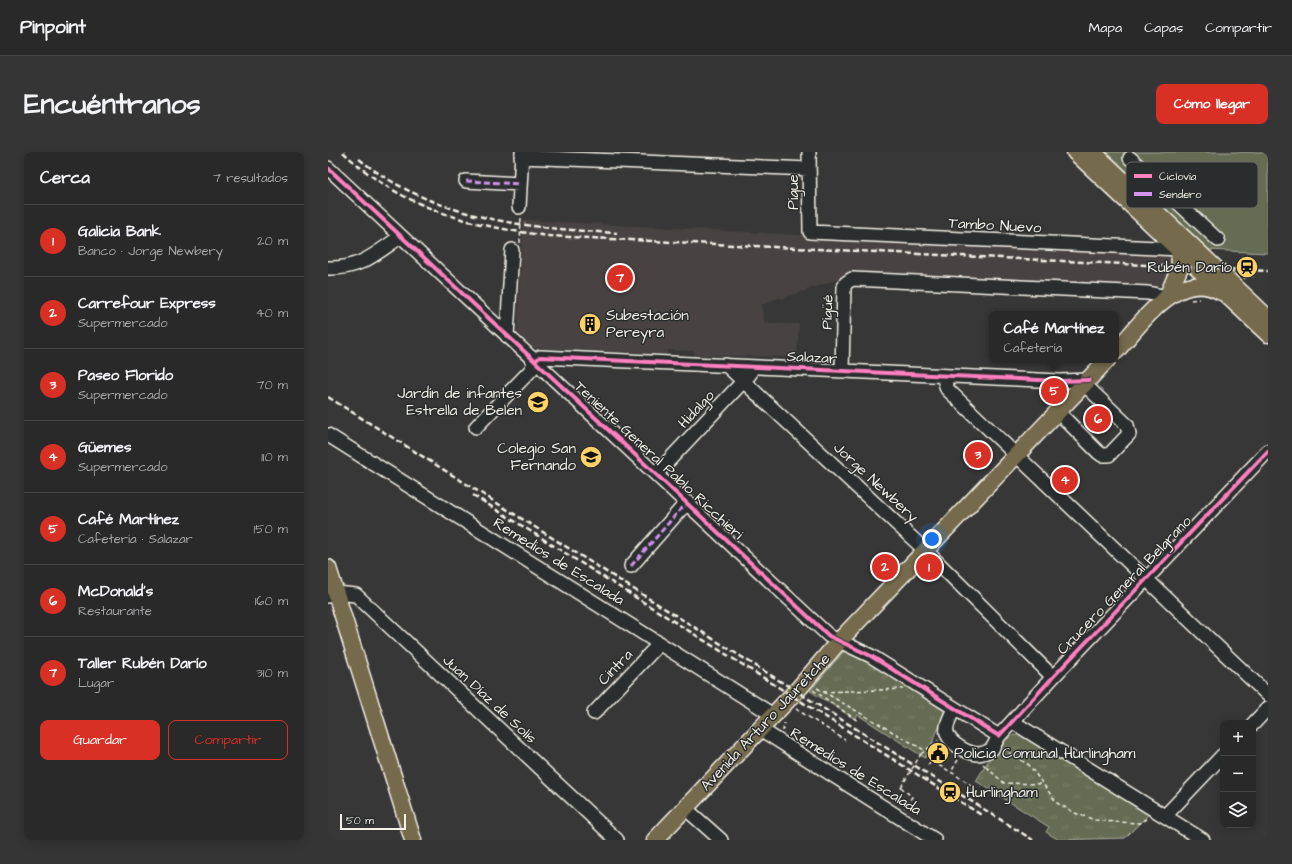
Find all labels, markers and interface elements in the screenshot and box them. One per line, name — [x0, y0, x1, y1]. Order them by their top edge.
text: Pinpoint — [20, 14, 86, 41]
text: Mapa — [1089, 18, 1122, 38]
text: Capas — [1144, 18, 1183, 38]
text: Compartir — [1205, 18, 1272, 38]
button: Cómo llegar — [1156, 84, 1268, 124]
text: Encuéntranos — [24, 85, 200, 124]
legend — [1126, 162, 1258, 208]
text: Cerca — [40, 166, 90, 190]
text: 7 resultados — [213, 169, 288, 187]
text: Ciclovía — [1159, 169, 1197, 184]
street label: Pigue — [783, 174, 805, 210]
text: Sendero — [1159, 187, 1202, 202]
street label: Tambo Nuevo — [948, 213, 1042, 238]
text: Galicia Bank — [78, 221, 161, 242]
text: 1 — [52, 232, 54, 250]
text: 20 m — [257, 232, 288, 250]
text: Banco · Jorge Newbery — [78, 242, 223, 260]
station icon: Rubén Darío — [1234, 254, 1260, 280]
place label: Rubén Darío — [1147, 257, 1233, 278]
pin: 7 — [607, 263, 633, 293]
text: Carrefour Express — [78, 293, 216, 314]
street label: Pigüé — [816, 294, 840, 330]
text: 2 — [49, 304, 57, 322]
text: 40 m — [256, 304, 288, 322]
place label: Subestación Pereyra — [606, 305, 689, 344]
building icon: Subestación Pereyra — [577, 311, 603, 337]
popup — [989, 311, 1119, 363]
text: Supermercado — [78, 314, 168, 332]
text: Café Martínez — [1004, 318, 1104, 339]
text: Cafetería — [1004, 339, 1062, 357]
street label: Salazar — [786, 346, 838, 369]
text: Paseo Florido — [78, 365, 173, 386]
text: 3 — [50, 376, 56, 394]
text: 70 m — [256, 376, 288, 394]
street label: Teniente General Pablo Ricchieri — [570, 376, 748, 545]
pin: 5 — [1041, 376, 1067, 406]
place label: Jardín de infantes Estrella de Belen — [397, 383, 523, 421]
street label: Hidalgo — [673, 385, 721, 434]
text: Supermercado — [78, 386, 168, 404]
school or university icon: Jardín de infantes Estrella de Belen — [525, 389, 551, 415]
pin: 6 — [1085, 404, 1111, 434]
text: Güemes — [78, 437, 131, 458]
street label: Jorge Newbery — [828, 437, 923, 528]
place label: Colegio San Fernando — [497, 438, 577, 476]
pin: 3 — [965, 440, 991, 470]
school or university icon: Colegio San Fernando — [578, 444, 604, 470]
text: 4 — [49, 448, 57, 466]
text: 110 m — [261, 448, 288, 466]
text: Supermercado — [78, 458, 168, 476]
pin: 4 — [1052, 465, 1078, 495]
text: Café Martínez — [78, 509, 179, 530]
street label: Crucero General Belgrano — [1052, 511, 1198, 660]
street label: Remedios de Escalada — [489, 512, 629, 611]
text: 5 — [48, 520, 58, 538]
text: 150 m — [254, 520, 288, 538]
your location — [922, 529, 942, 549]
text: Cafetería · Salazar — [78, 530, 193, 548]
pin: 2 — [872, 552, 898, 582]
pin: 1 — [916, 552, 942, 582]
text: McDonald's — [78, 581, 153, 602]
text: 6 — [49, 592, 57, 610]
text: 160 m — [255, 592, 288, 610]
text: Restaurante — [78, 602, 152, 620]
street label: Cintra — [593, 645, 638, 690]
street label: Avenida Arturo Jauretche — [696, 649, 835, 796]
street label: Juan Díaz de Solís — [438, 650, 542, 749]
text: Taller Rubén Darío — [78, 653, 207, 674]
text: 7 — [49, 664, 57, 682]
text: 310 m — [256, 664, 288, 682]
text: Lugar — [78, 674, 114, 692]
button: Guardar — [40, 720, 160, 760]
button: Compartir — [168, 720, 288, 760]
map controls — [1220, 720, 1256, 828]
button: + — [1220, 720, 1256, 756]
street label: Remedios de Escalada — [786, 722, 926, 821]
public building icon: Policia Comunal Hurlingham — [925, 740, 951, 766]
place label: Policia Comunal Hurlingham — [954, 743, 1136, 765]
button: − — [1220, 756, 1256, 792]
station icon: Hurlingham — [937, 779, 963, 805]
place label: Hurlingham — [966, 782, 1038, 804]
button: layers — [1220, 792, 1256, 828]
scale bar — [340, 812, 406, 831]
text: 50 m — [346, 813, 374, 828]

